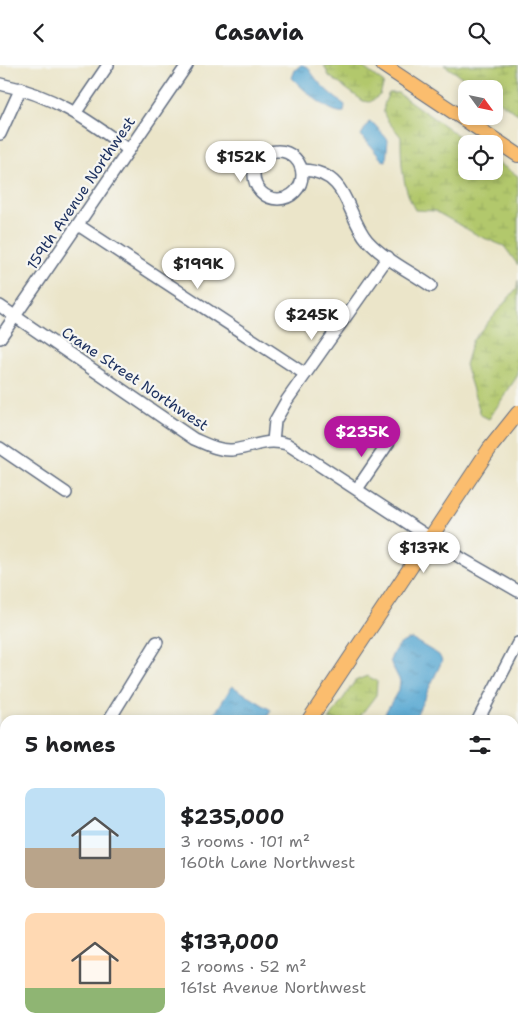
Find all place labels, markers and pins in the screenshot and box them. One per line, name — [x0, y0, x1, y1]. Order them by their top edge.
pin: $152K — [206, 141, 276, 183]
pin: $199K — [163, 247, 233, 290]
pin: $245K — [277, 299, 347, 341]
pin: $235K — [327, 415, 397, 458]
pin: $137K — [389, 531, 459, 574]

